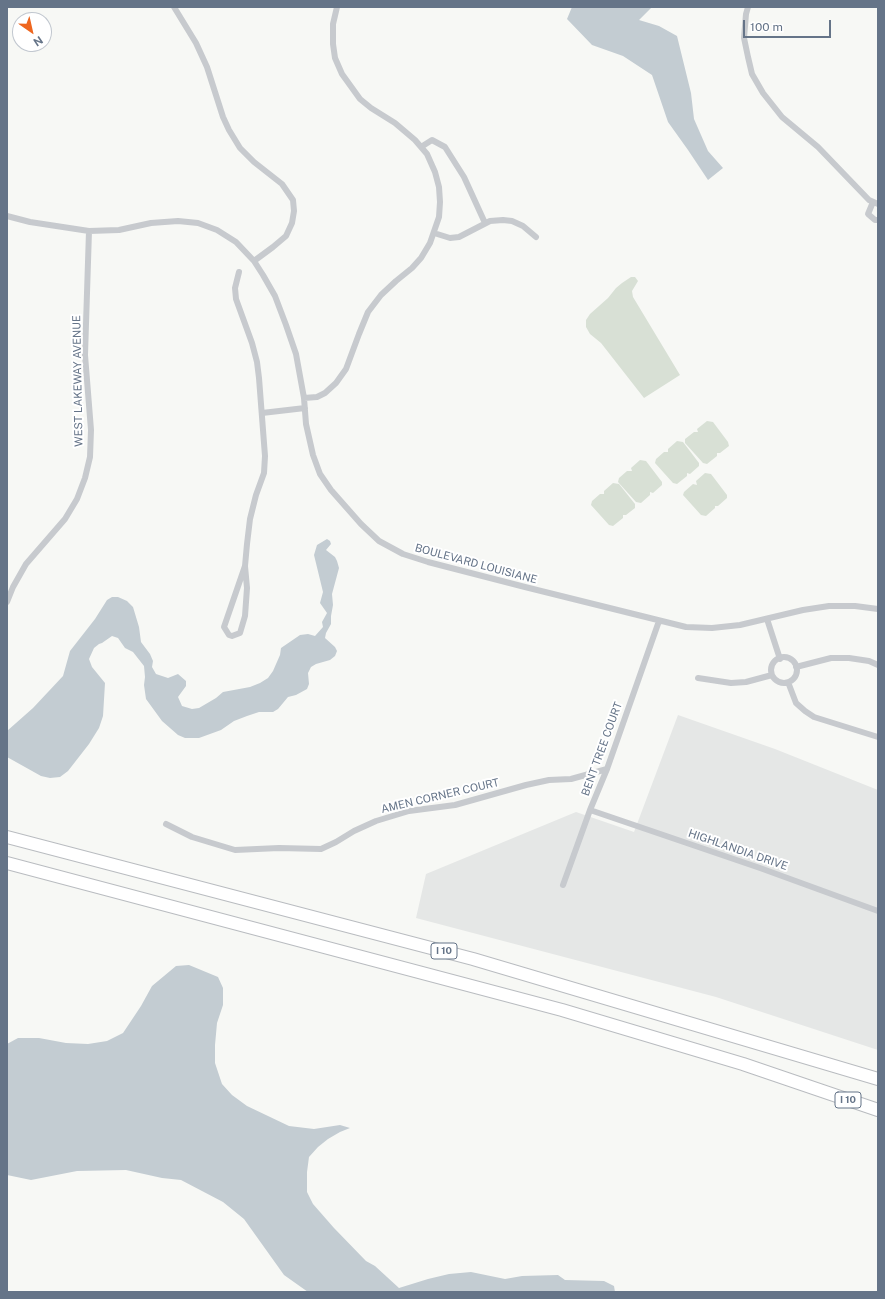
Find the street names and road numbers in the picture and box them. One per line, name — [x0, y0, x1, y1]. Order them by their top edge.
street label: WEST LAKEWAY AVENUE — [70, 315, 86, 447]
street label: BOULEVARD LOUISIANE — [413, 541, 539, 587]
street label: BENT TREE COURT — [579, 700, 625, 798]
street label: AMEN CORNER COURT — [380, 776, 500, 816]
street label: HIGHLANDIA DRIVE — [687, 827, 789, 873]
road number: I 10 — [431, 943, 457, 959]
road number: I 10 — [835, 1092, 861, 1108]

